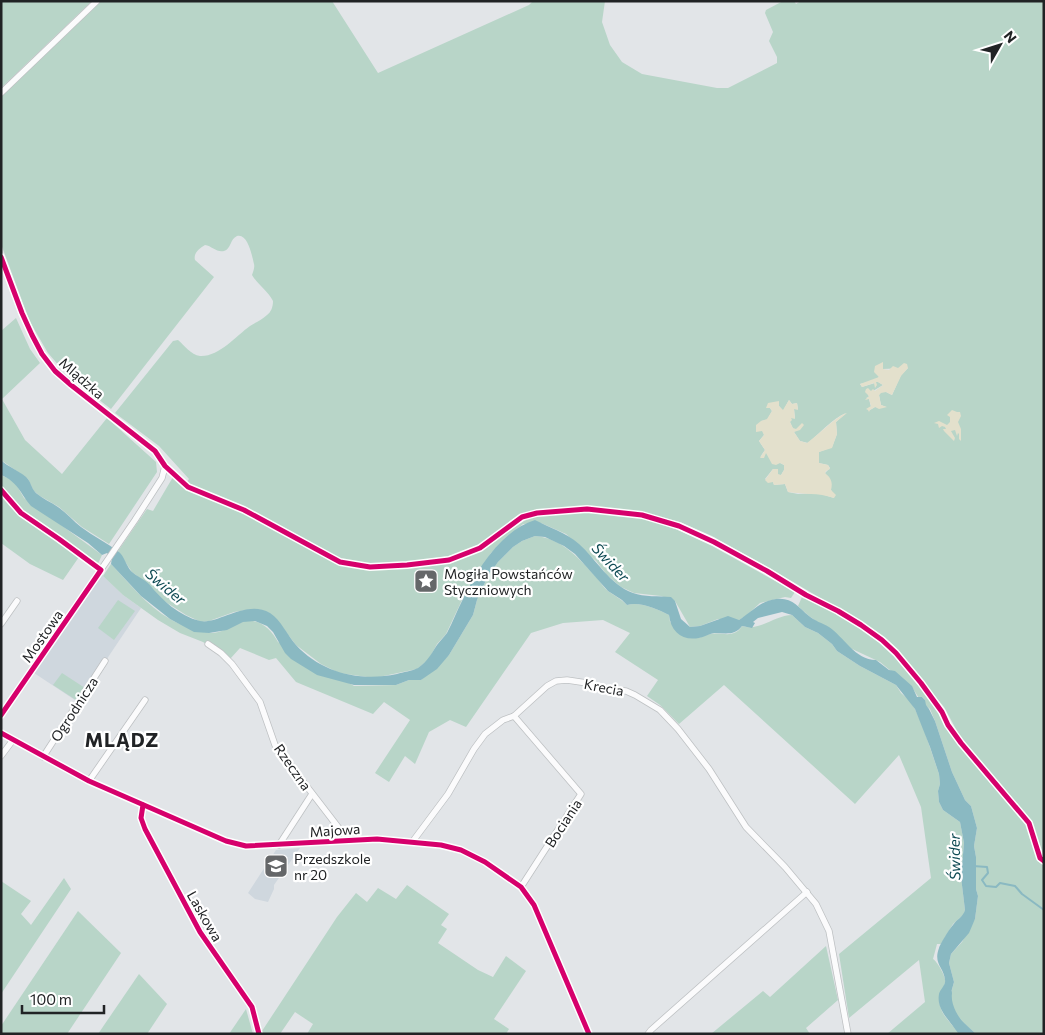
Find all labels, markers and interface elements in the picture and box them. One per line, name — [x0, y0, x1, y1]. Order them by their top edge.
north arrow — [975, 20, 1025, 70]
text: N — [1001, 27, 1020, 46]
street label: Mlądzka — [56, 354, 108, 402]
water label: Świder — [588, 538, 635, 586]
water label: Świder — [142, 563, 191, 609]
place label: Mogiła Powstańców Styczniowych — [444, 565, 573, 598]
place icon: Mogiła Powstańców Styczniowych — [413, 568, 439, 594]
street label: Mostowa — [18, 607, 66, 665]
street label: Ogrodnicza — [47, 673, 101, 745]
street label: Krecia — [583, 675, 625, 699]
district label: MLĄDZ — [85, 728, 159, 751]
street label: Rzeczna — [271, 740, 315, 794]
street label: Bociania — [541, 796, 585, 850]
street label: Majowa — [309, 820, 361, 840]
water label: Świder — [944, 832, 963, 881]
place label: Przedszkole nr 20 — [294, 850, 371, 883]
school or university icon: Przedszkole nr 20 — [263, 853, 289, 879]
street label: Laskowa — [184, 888, 226, 944]
scale bar — [22, 982, 105, 1014]
text: 100 m — [30, 990, 72, 1008]

